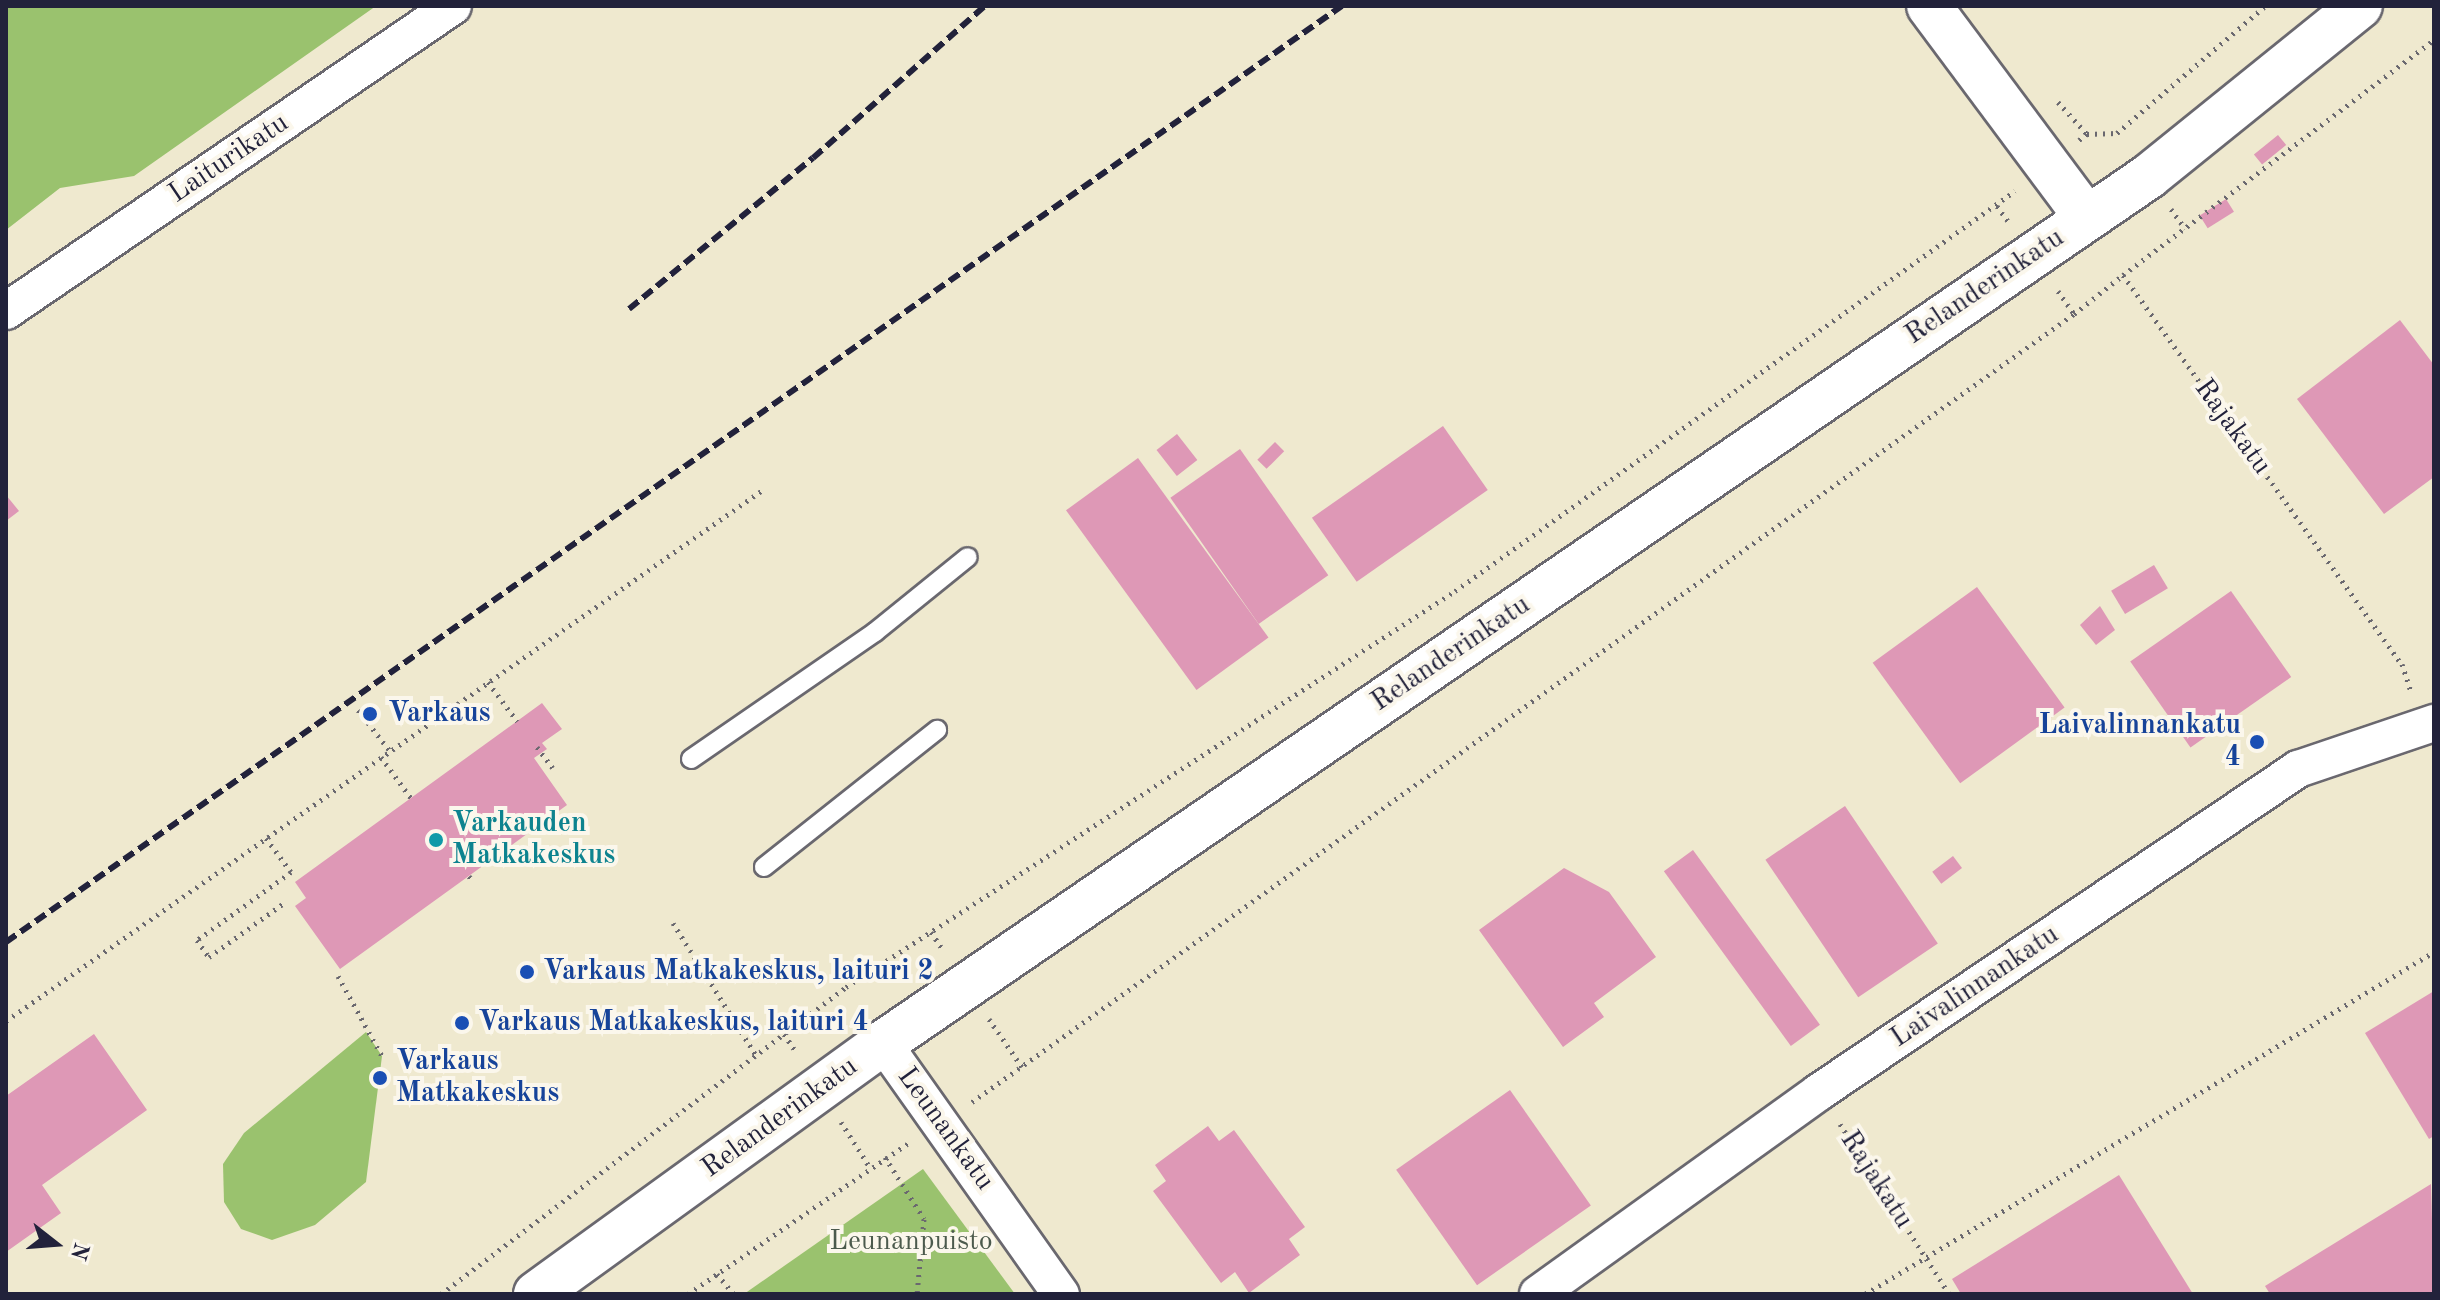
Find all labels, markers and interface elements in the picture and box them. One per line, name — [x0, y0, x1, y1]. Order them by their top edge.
street label: Laiturikatu — [163, 107, 295, 211]
street label: Relanderinkatu — [1899, 222, 2071, 352]
street label: Rajakatu — [2186, 373, 2278, 481]
street label: Relanderinkatu — [1365, 589, 1537, 719]
place label: Varkaus — [388, 697, 491, 731]
marker: Varkaus — [359, 703, 381, 725]
place label: Laivalinnankatu 4 — [2039, 709, 2241, 775]
marker: Laivalinnankatu 4 — [2248, 733, 2266, 751]
place label: Varkauden Matkakeskus — [452, 807, 615, 873]
marker: Varkauden Matkakeskus — [427, 831, 445, 849]
street label: Laivalinnankatu — [1885, 918, 2065, 1056]
place label: Varkaus Matkakeskus, laituri 2 — [543, 955, 934, 989]
marker: Varkaus Matkakeskus, laituri 2 — [518, 963, 536, 981]
place label: Varkaus Matkakeskus, laituri 4 — [478, 1006, 869, 1040]
marker: Varkaus Matkakeskus, laituri 4 — [453, 1014, 471, 1032]
place label: Varkaus Matkakeskus — [396, 1045, 559, 1111]
street label: Relanderinkatu — [696, 1050, 864, 1186]
street label: Leunankatu — [889, 1061, 1001, 1197]
marker: Varkaus Matkakeskus — [371, 1069, 389, 1087]
street label: Rajakatu — [1832, 1125, 1920, 1235]
north arrow — [16, 1204, 96, 1284]
park label: Leunanpuisto — [829, 1225, 993, 1259]
text: N — [66, 1240, 92, 1262]

